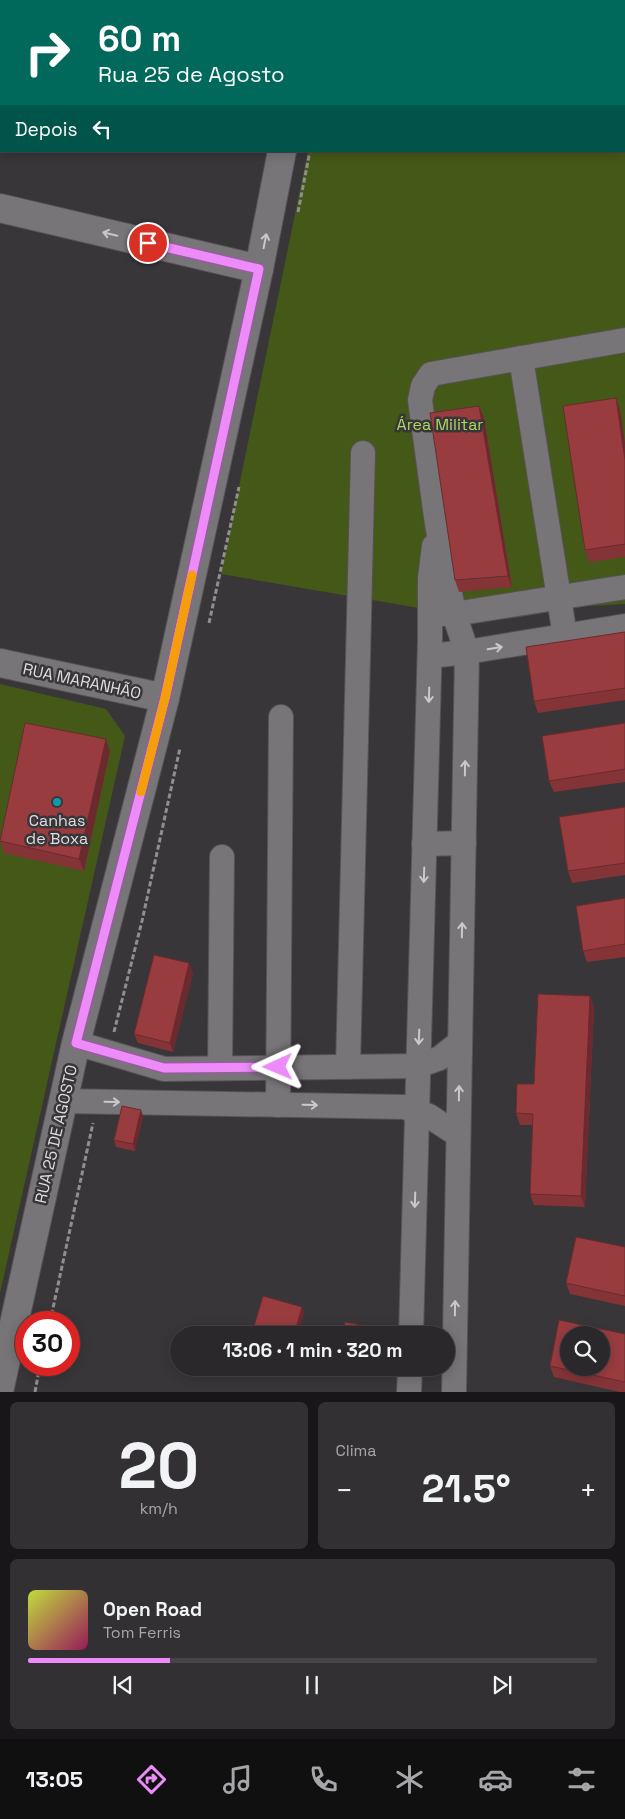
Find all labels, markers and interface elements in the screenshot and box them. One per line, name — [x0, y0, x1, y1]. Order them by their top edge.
text: 60 m — [98, 17, 181, 61]
icon: right — [15, 20, 80, 85]
text: Rua 25 de Agosto — [98, 60, 285, 88]
icon: left — [88, 115, 116, 143]
text: Depois — [15, 117, 78, 142]
pin — [127, 222, 169, 264]
one-way arrow — [102, 229, 118, 238]
icon: arrive — [134, 229, 162, 257]
one-way arrow — [261, 233, 270, 249]
park label: Área Militar — [397, 414, 483, 435]
one-way arrow — [487, 642, 503, 652]
street label: RUA MARANHÃO — [21, 658, 143, 704]
one-way arrow — [424, 687, 433, 703]
one-way arrow — [460, 760, 470, 776]
marker: Canhas de Boxa — [51, 796, 63, 808]
place label: Canhas de Boxa — [26, 810, 88, 849]
one-way arrow — [419, 866, 428, 882]
one-way arrow — [457, 923, 467, 939]
one-way arrow — [414, 1028, 424, 1045]
position arrow — [251, 1040, 303, 1092]
street label: RUA 25 DE AGOSTO — [30, 1063, 82, 1205]
one-way arrow — [454, 1085, 464, 1102]
one-way arrow — [104, 1097, 120, 1107]
one-way arrow — [301, 1100, 317, 1110]
one-way arrow — [410, 1191, 419, 1207]
one-way arrow — [450, 1300, 460, 1316]
speed limit sign: 30 — [15, 1311, 80, 1376]
map controls — [560, 1326, 610, 1376]
button: search — [560, 1326, 610, 1376]
text: 13:06 · 1 min · 320 m — [222, 1338, 403, 1363]
text: 20 — [118, 1424, 199, 1507]
text: Clima — [336, 1440, 377, 1461]
text: 21.5° — [422, 1465, 511, 1513]
text: − — [336, 1472, 353, 1508]
text: + — [580, 1472, 597, 1508]
text: km/h — [140, 1498, 178, 1519]
text: Open Road — [103, 1597, 202, 1622]
text: Tom Ferris — [103, 1622, 181, 1643]
icon: previous — [109, 1671, 137, 1699]
icon: pause — [298, 1671, 326, 1699]
icon: next — [488, 1671, 516, 1699]
icon: directions — [134, 1762, 169, 1797]
icon: music — [220, 1762, 255, 1797]
icon: phone — [306, 1762, 341, 1797]
icon: climate — [392, 1762, 427, 1797]
icon: car — [478, 1762, 513, 1797]
icon: filters — [564, 1762, 599, 1797]
text: 13:05 — [26, 1765, 83, 1793]

